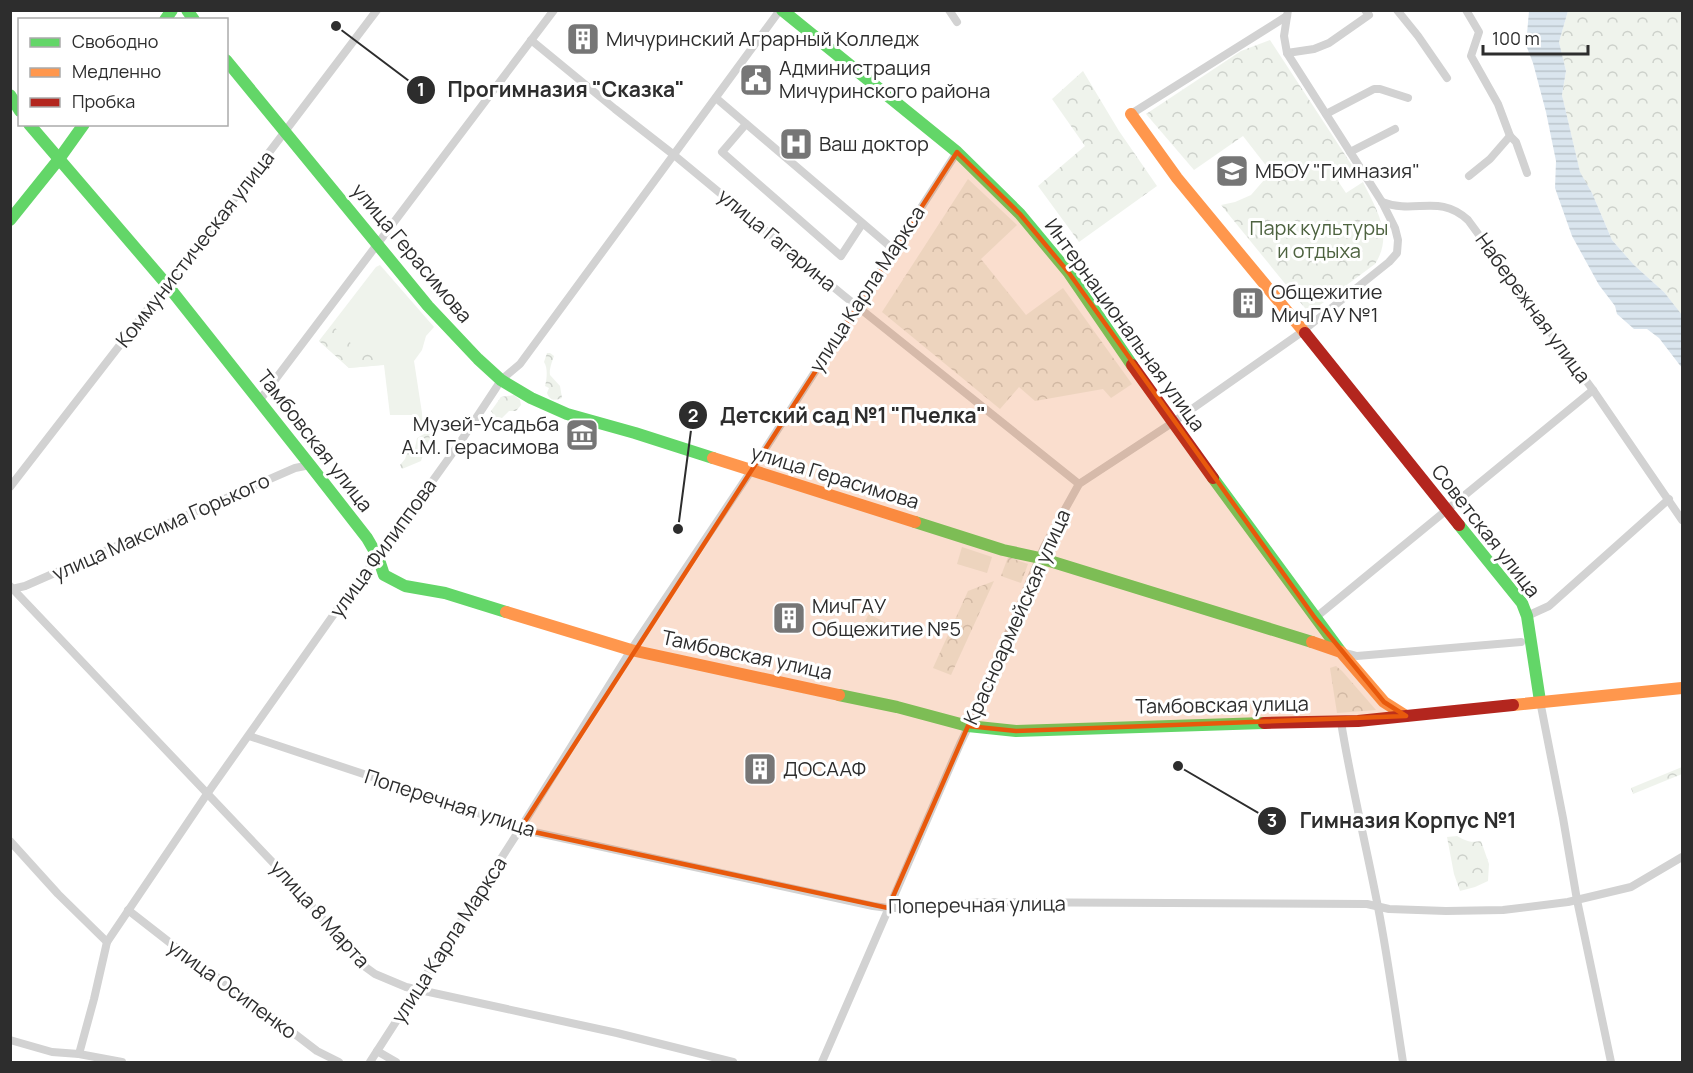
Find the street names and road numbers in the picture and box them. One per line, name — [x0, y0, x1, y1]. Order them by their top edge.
street label: Коммунистическая улица — [109, 145, 280, 353]
street label: улица Герасимова — [346, 177, 479, 328]
street label: улица Гагарина — [712, 182, 842, 297]
street label: улица Карла Маркса — [803, 200, 931, 377]
street label: Интернациональная улица — [1039, 213, 1212, 437]
street label: Набережная улица — [1470, 227, 1597, 388]
street label: Тамбовская улица — [251, 364, 379, 517]
street label: улица Герасимова — [748, 438, 922, 515]
street label: Советская улица — [1426, 459, 1547, 603]
street label: улица Максима Горького — [48, 466, 274, 587]
street label: улица Филиппова — [323, 473, 442, 623]
street label: Красноармейская улица — [957, 505, 1076, 729]
street label: Тамбовская улица — [660, 623, 835, 686]
street label: Тамбовская улица — [1135, 689, 1309, 720]
street label: Поперечная улица — [362, 762, 539, 843]
street label: улица Карла Маркса — [385, 851, 513, 1028]
street label: улица 8 Марта — [265, 854, 376, 973]
street label: Поперечная улица — [888, 889, 1066, 920]
street label: улица Осипенко — [162, 932, 303, 1045]

